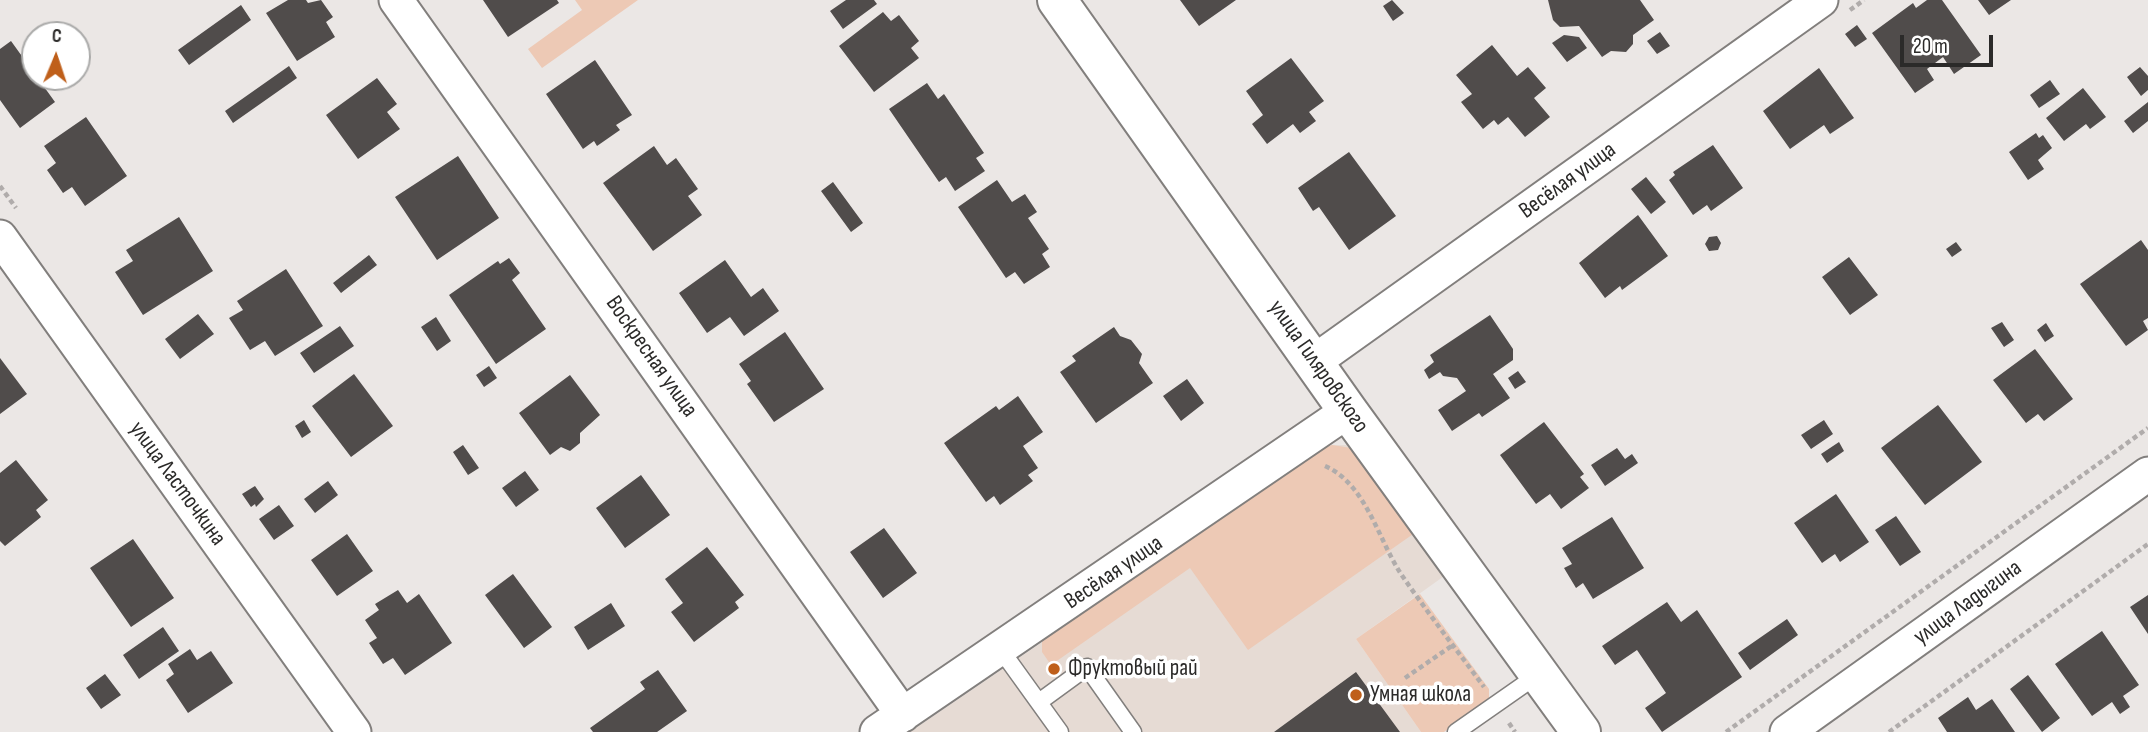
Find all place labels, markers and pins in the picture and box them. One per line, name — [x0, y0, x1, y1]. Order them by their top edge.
place label: Фруктовый рай — [1068, 655, 1198, 683]
marker: Фруктовый рай — [1046, 661, 1062, 677]
place label: Умная школа — [1370, 681, 1471, 709]
marker: Умная школа — [1348, 687, 1364, 703]

